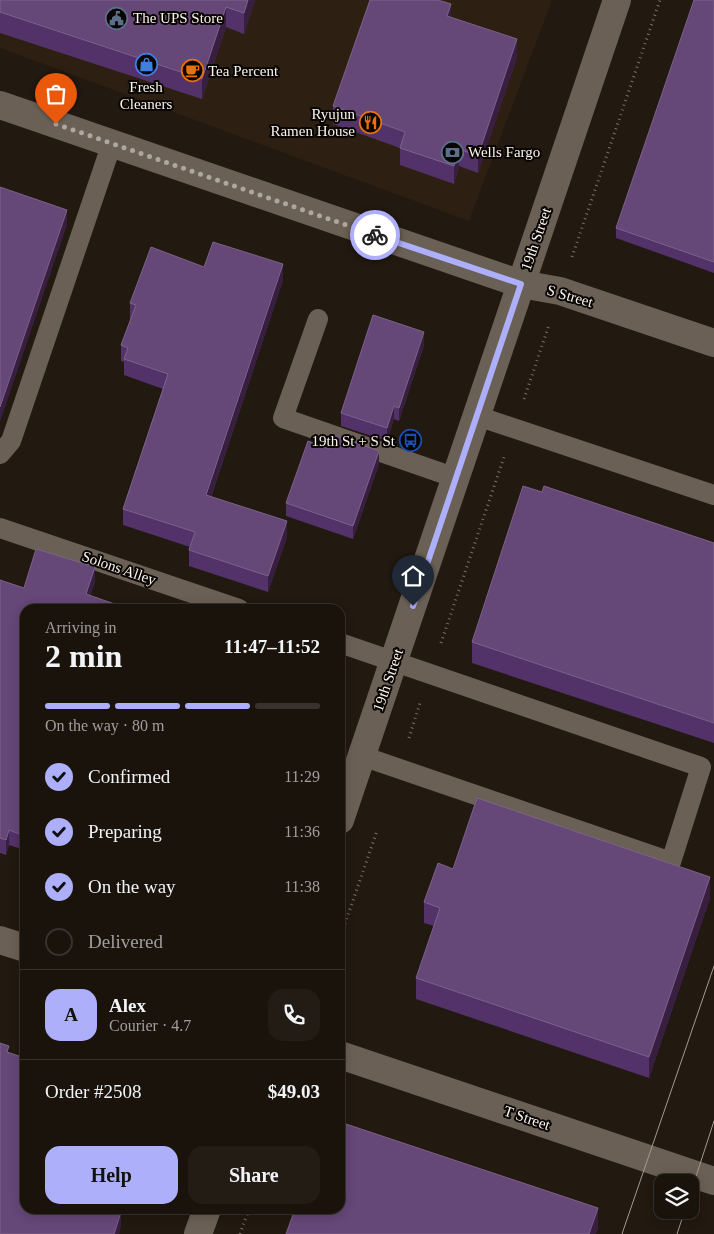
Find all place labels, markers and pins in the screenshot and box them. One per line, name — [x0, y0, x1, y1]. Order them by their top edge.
public building icon: The UPS Store — [105, 6, 129, 30]
place label: The UPS Store — [133, 10, 223, 26]
shop icon: Fresh Cleaners — [134, 52, 158, 76]
cafe icon: Tea Percent — [180, 59, 204, 83]
place label: Tea Percent — [208, 63, 279, 79]
pin — [35, 73, 77, 124]
place label: Fresh Cleaners — [120, 79, 172, 112]
place label: Ryujun Ramen House — [270, 106, 355, 139]
restaurant icon: Ryujun Ramen House — [359, 111, 383, 135]
bank icon: Wells Fargo — [440, 140, 464, 164]
place label: Wells Fargo — [468, 144, 540, 160]
bus stop icon: 19th St + S St — [399, 429, 423, 453]
place label: 19th St + S St — [312, 433, 396, 449]
pin — [392, 555, 434, 606]

